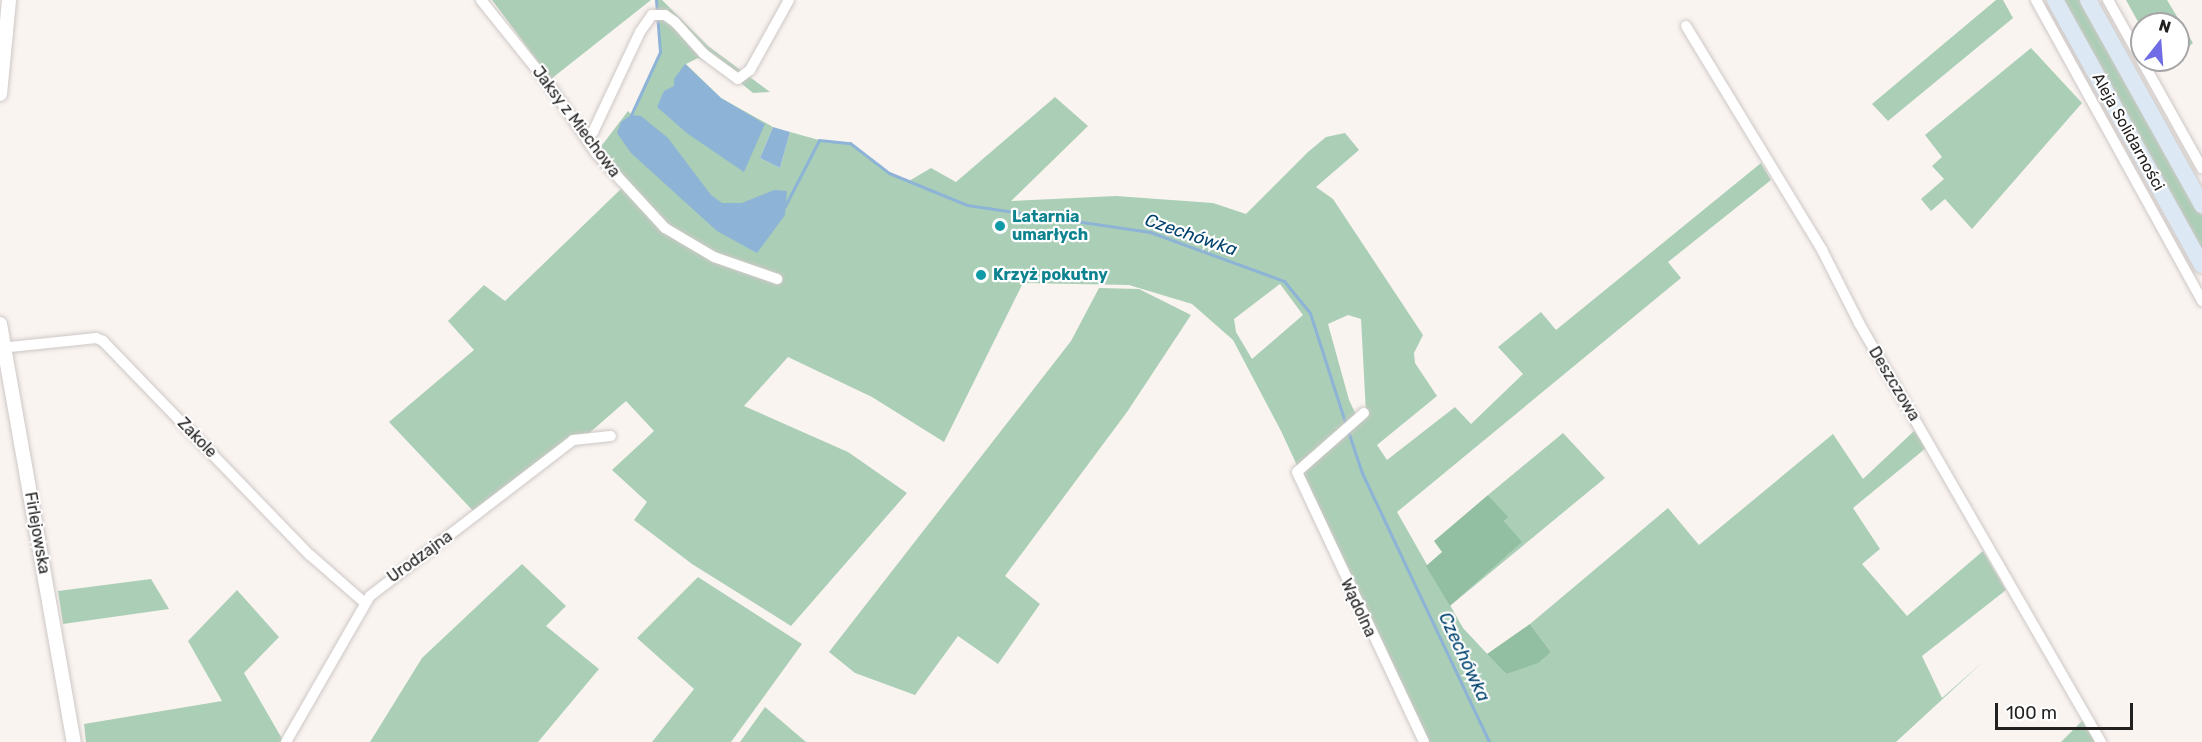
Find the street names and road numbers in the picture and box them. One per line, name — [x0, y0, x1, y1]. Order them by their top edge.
street label: Jaksy z Miechowa — [528, 63, 624, 181]
street label: Aleja Solidarności — [2088, 70, 2168, 194]
street label: Deszczowa — [1864, 343, 1924, 425]
street label: Zakole — [173, 414, 221, 462]
street label: Firlejowska — [20, 491, 54, 575]
street label: Urodzajna — [384, 527, 456, 587]
street label: Wądolna — [1336, 576, 1380, 640]

